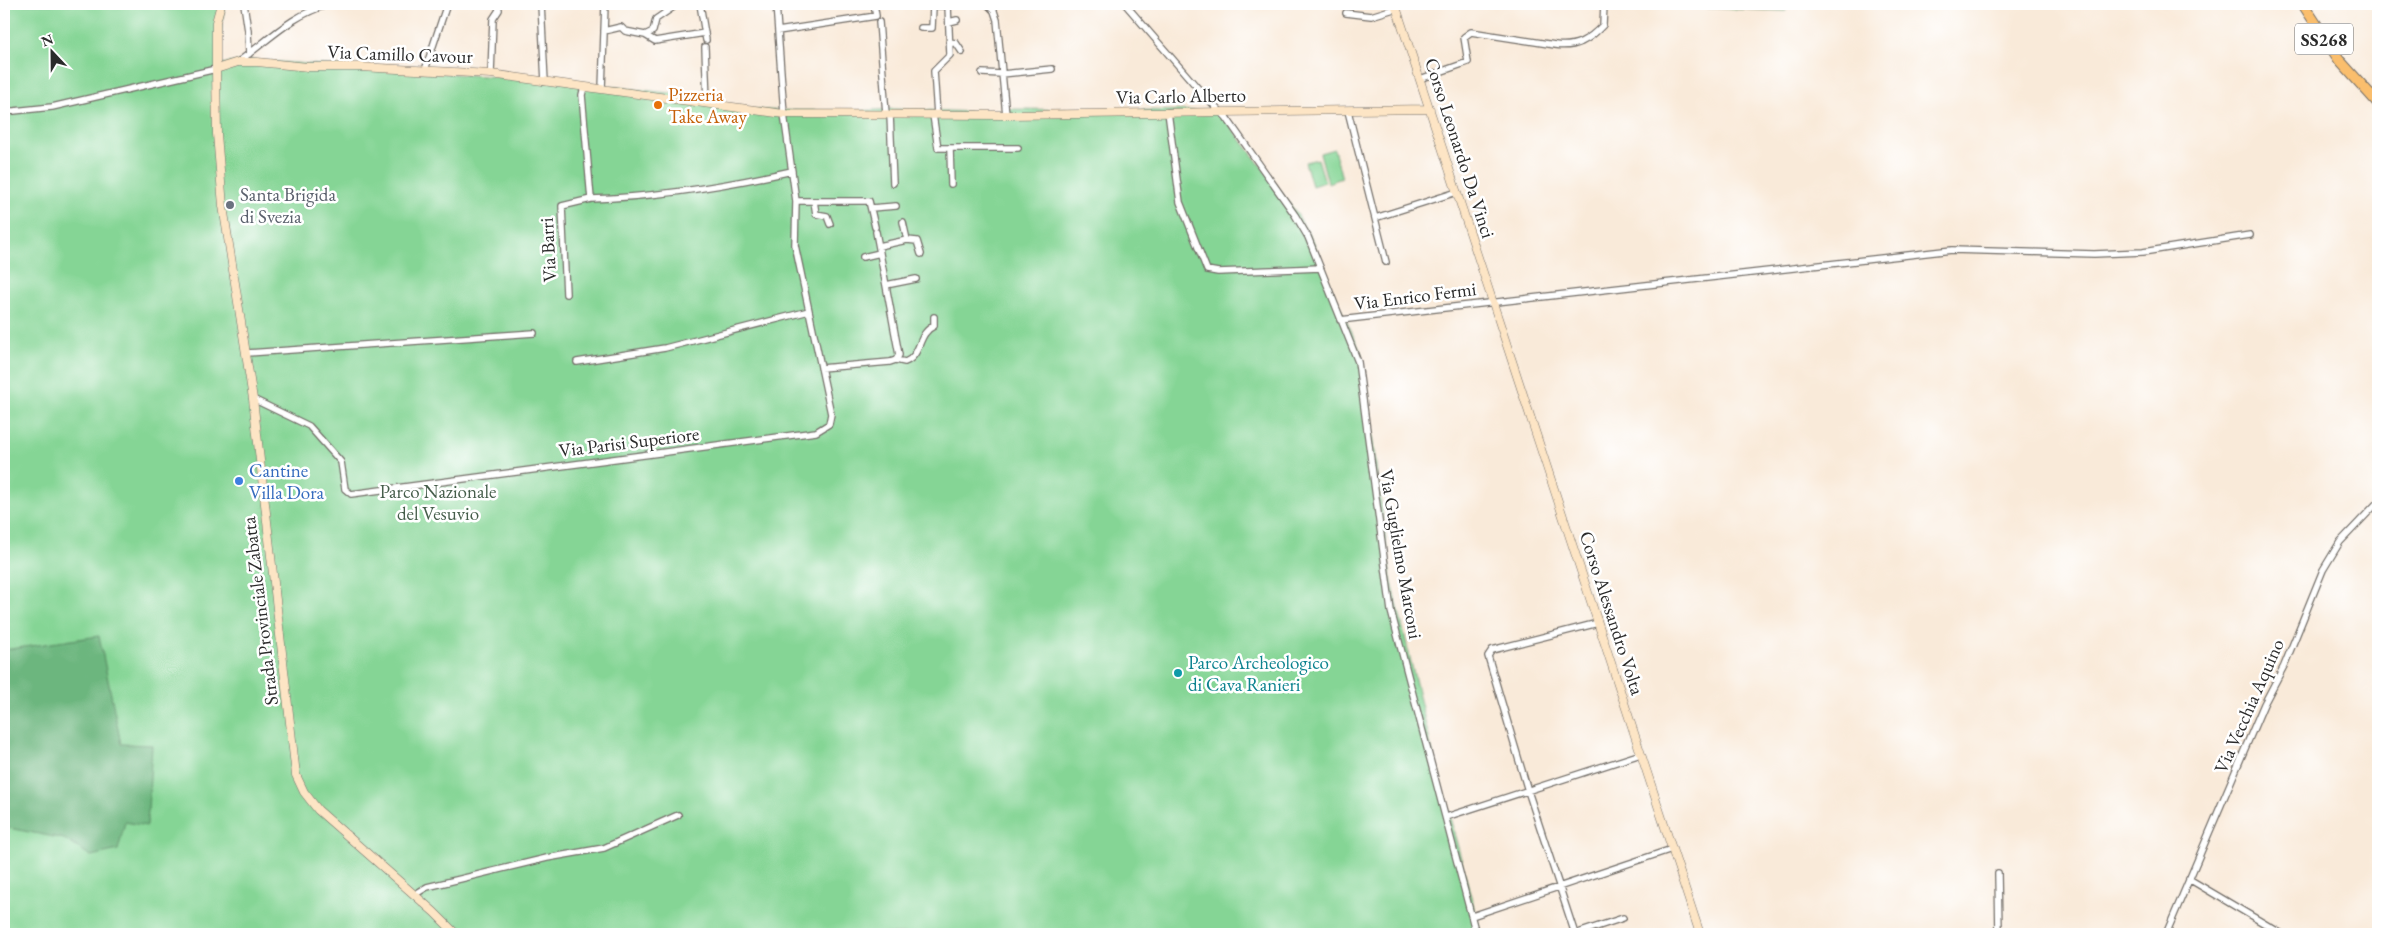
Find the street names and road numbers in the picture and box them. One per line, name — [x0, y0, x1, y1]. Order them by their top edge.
road number: SS268 — [2295, 23, 2353, 54]
street label: Via Camillo Cavour — [327, 39, 474, 69]
street label: Corso Leonardo Da Vinci — [1419, 55, 1501, 242]
street label: Via Carlo Alberto — [1116, 82, 1246, 110]
street label: Via Barri — [534, 217, 562, 283]
street label: Via Enrico Fermi — [1352, 276, 1478, 316]
street label: Via Parisi Superiore — [557, 421, 701, 463]
street label: Via Guglielmo Marconi — [1374, 467, 1428, 641]
street label: Strada Provinciale Zabatta — [236, 515, 284, 707]
street label: Corso Alessandro Volta — [1574, 528, 1650, 698]
street label: Via Vecchia Aquino — [2208, 635, 2290, 777]

